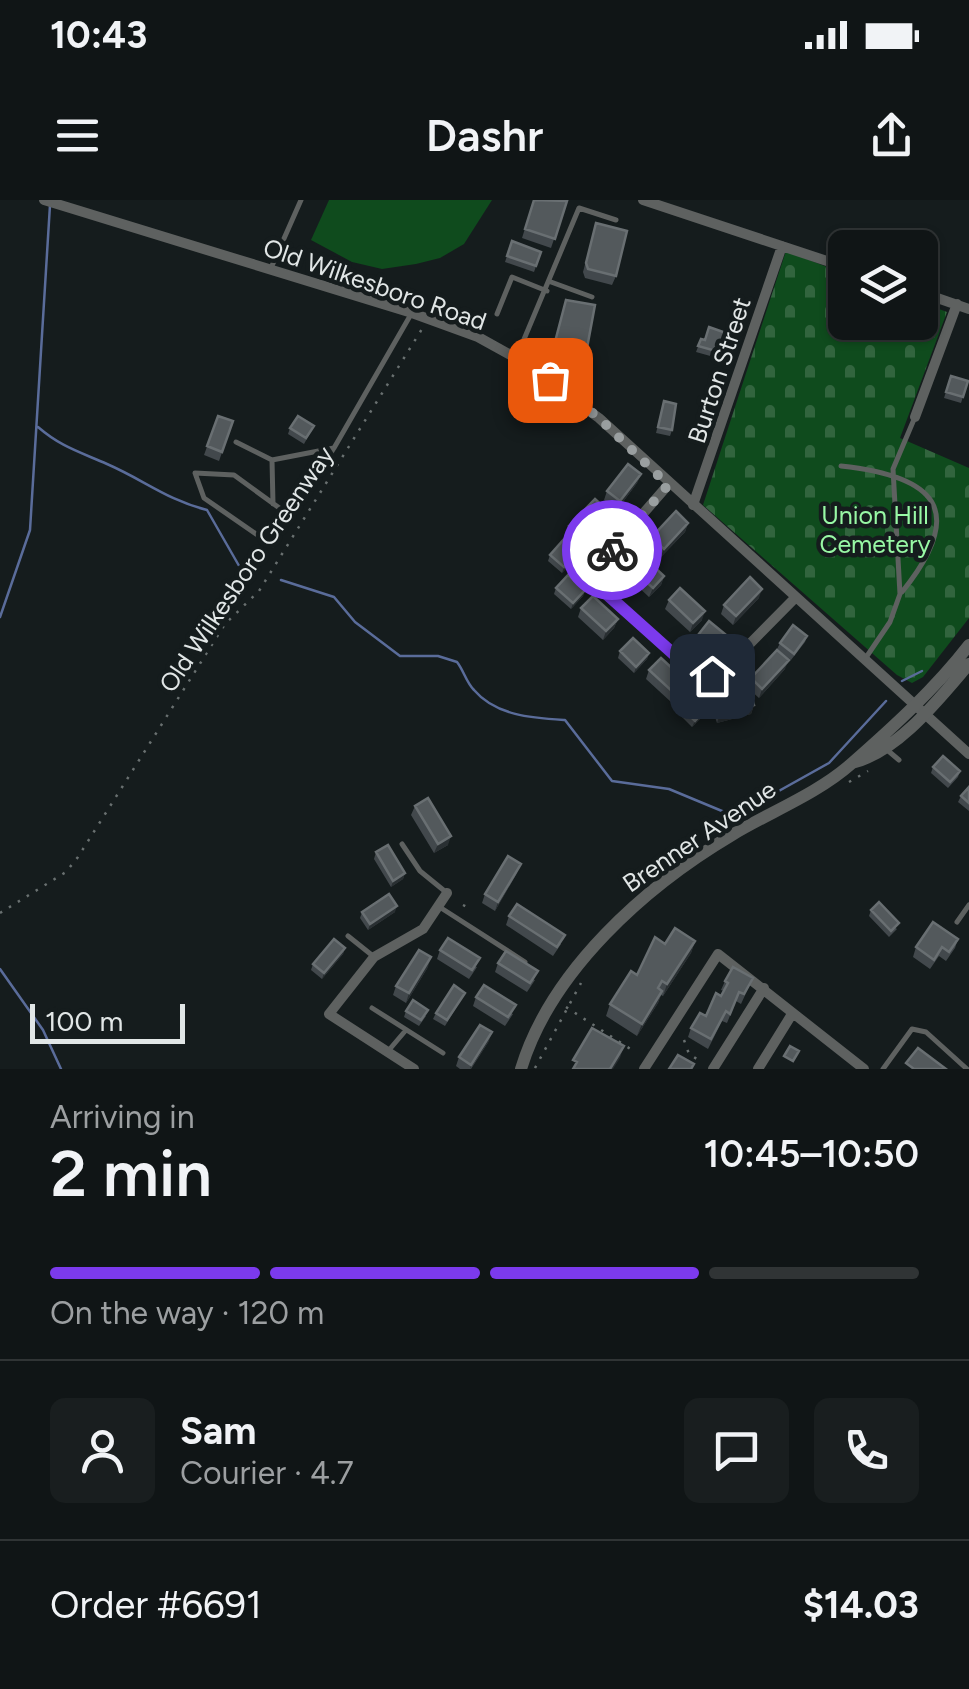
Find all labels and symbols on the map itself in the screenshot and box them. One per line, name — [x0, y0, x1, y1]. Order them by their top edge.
street label: Old Wilkesboro Road — [259, 232, 491, 336]
street label: Burton Street — [681, 293, 757, 447]
pin — [508, 338, 593, 423]
street label: Old Wilkesboro Greenway — [152, 440, 340, 698]
courier — [562, 500, 662, 600]
park label: Union Hill Cemetery — [819, 500, 931, 559]
pin — [670, 634, 755, 719]
street label: Brenner Avenue — [617, 774, 781, 898]
scale bar — [30, 999, 185, 1044]

